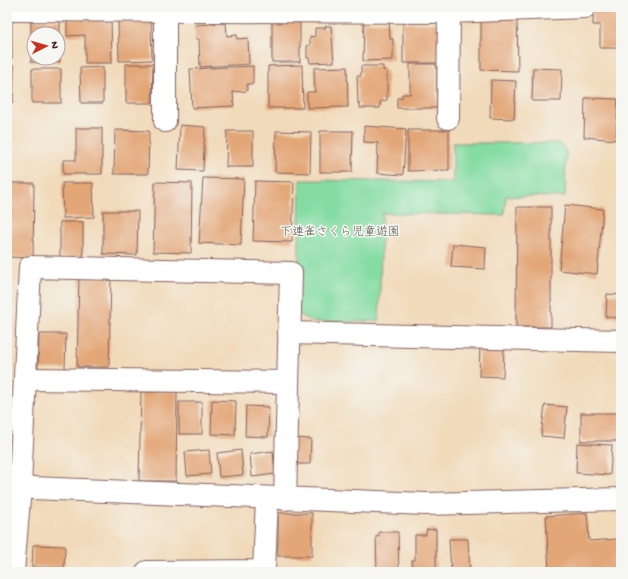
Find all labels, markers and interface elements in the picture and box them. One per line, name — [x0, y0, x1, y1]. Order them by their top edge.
north arrow — [26, 26, 66, 66]
text: N — [48, 41, 60, 49]
park label: 下連雀さくら児童遊園 — [280, 225, 400, 240]

